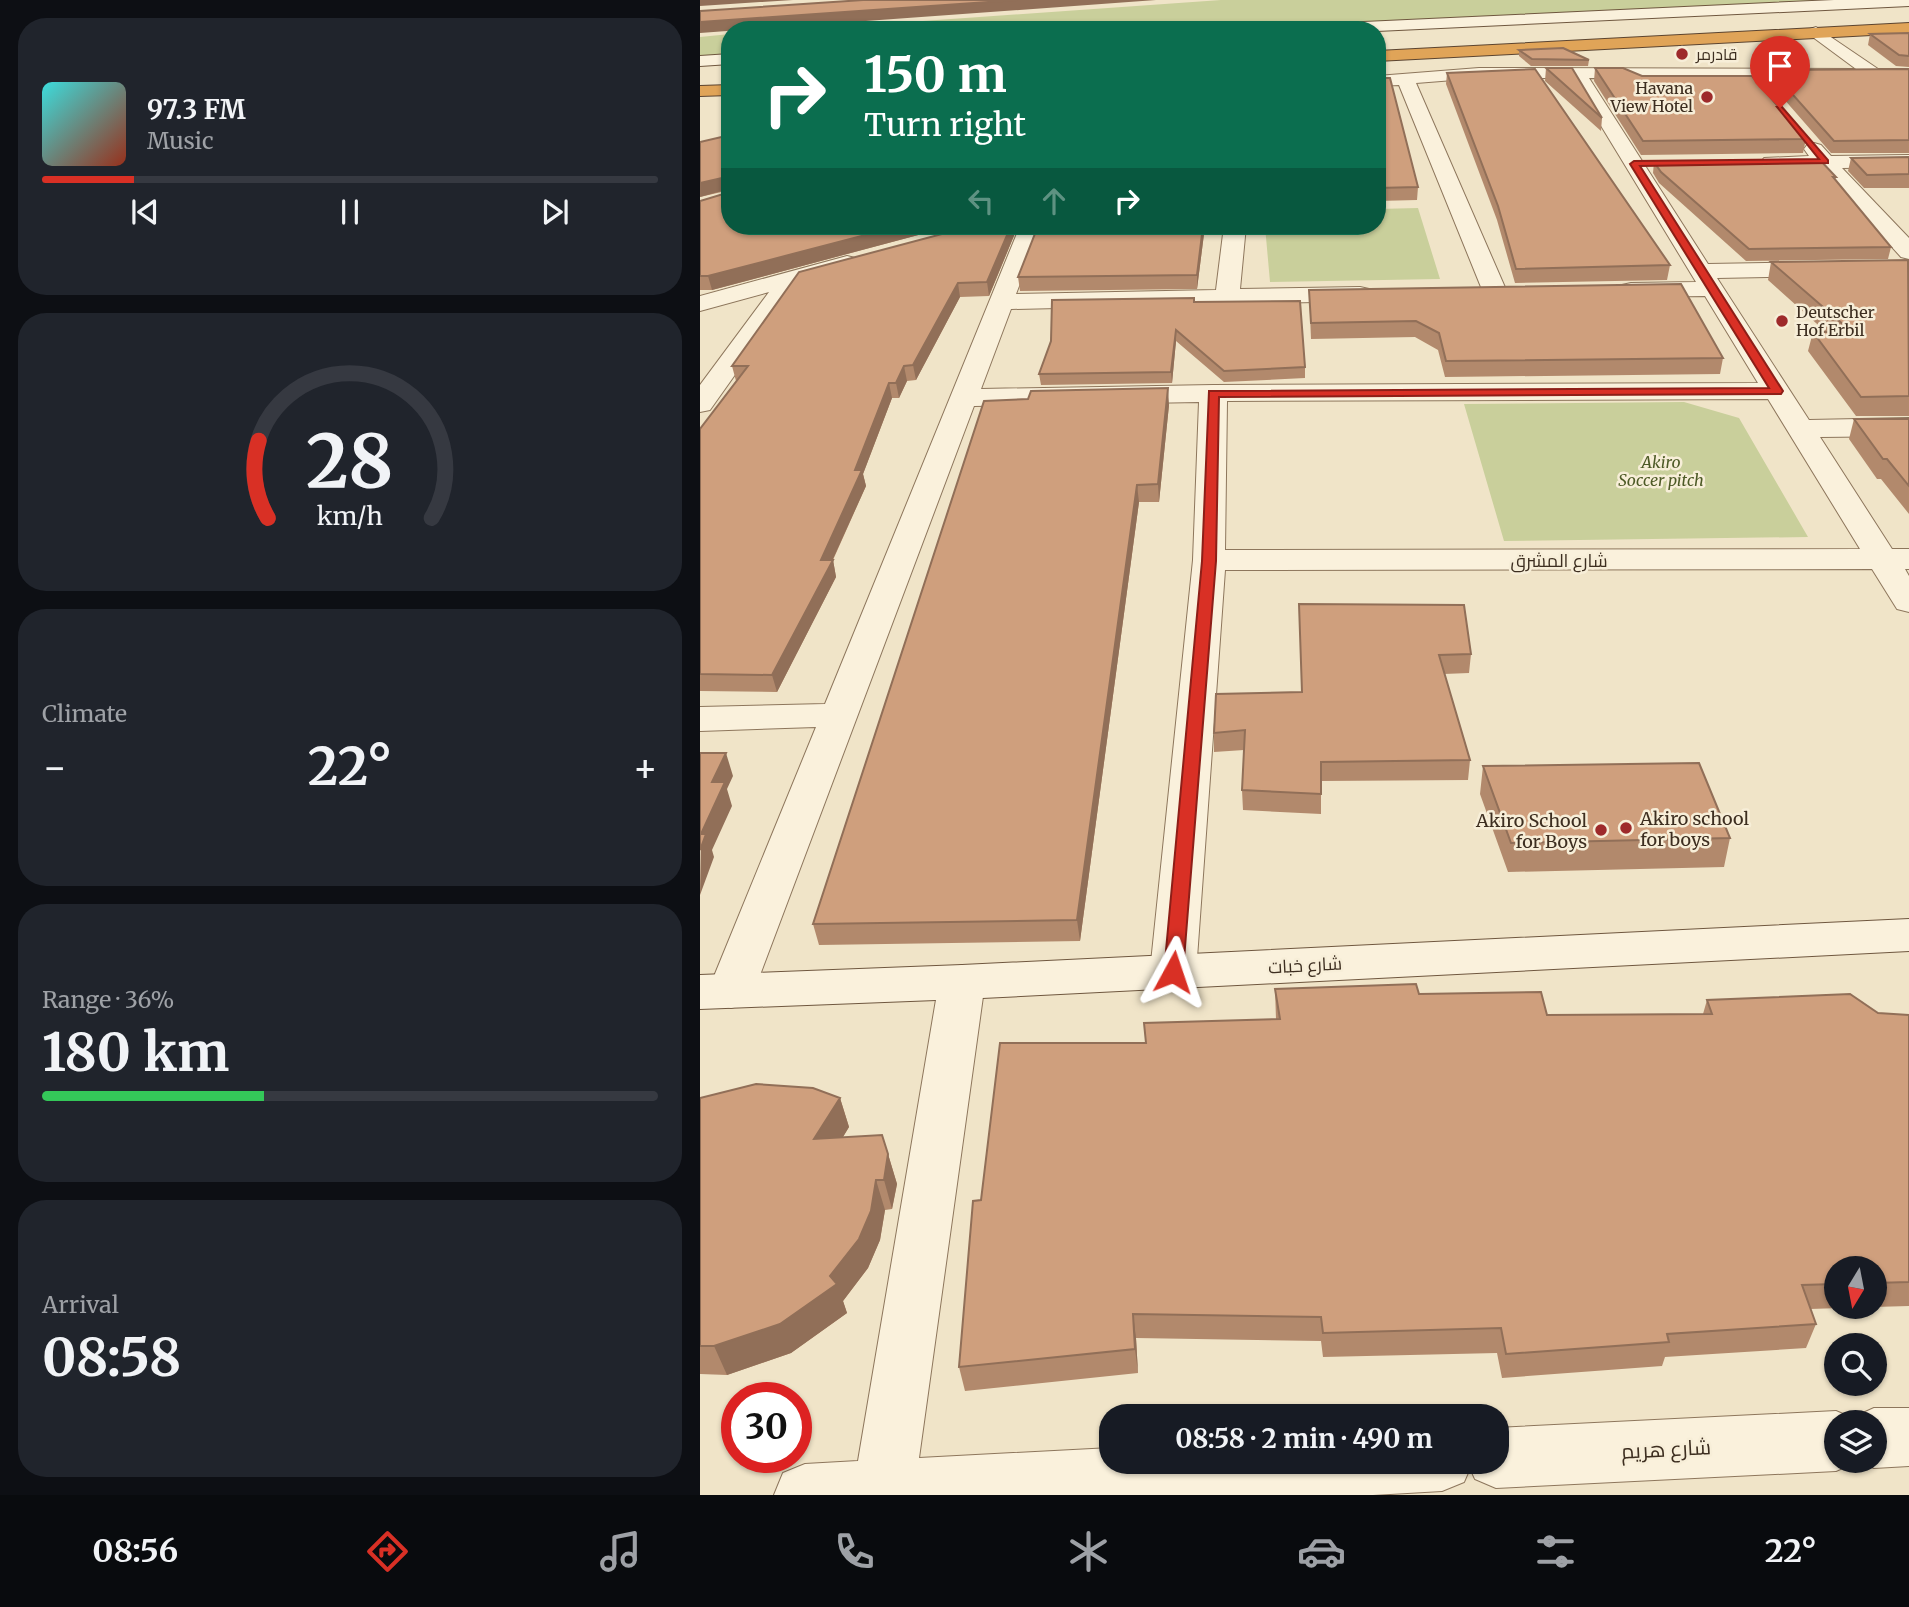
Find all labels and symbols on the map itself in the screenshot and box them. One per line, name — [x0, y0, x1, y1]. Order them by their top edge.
pin — [1750, 36, 1810, 108]
place label: قادرمر — [1695, 44, 1737, 64]
marker: قادرمر — [1674, 46, 1690, 62]
place label: Havana View Hotel — [1609, 78, 1693, 116]
marker: Havana View Hotel — [1699, 89, 1715, 105]
place label: Deutscher Hof Erbil — [1796, 302, 1875, 340]
marker: Deutscher Hof Erbil — [1774, 313, 1790, 329]
park label: Akiro Soccer pitch — [1618, 452, 1704, 490]
street label: شارع المشرق — [1510, 549, 1608, 573]
place label: Akiro school for boys — [1639, 807, 1749, 851]
place label: Akiro School for Boys — [1475, 809, 1587, 853]
marker: Akiro school for boys — [1618, 820, 1634, 836]
marker: Akiro School for Boys — [1593, 822, 1609, 838]
position arrow — [1136, 935, 1210, 1009]
street label: شارع خبات — [1267, 952, 1343, 979]
north arrow — [1824, 1256, 1886, 1320]
speed limit sign: 30 — [721, 1382, 812, 1473]
street label: شارع هريم — [1620, 1433, 1712, 1466]

